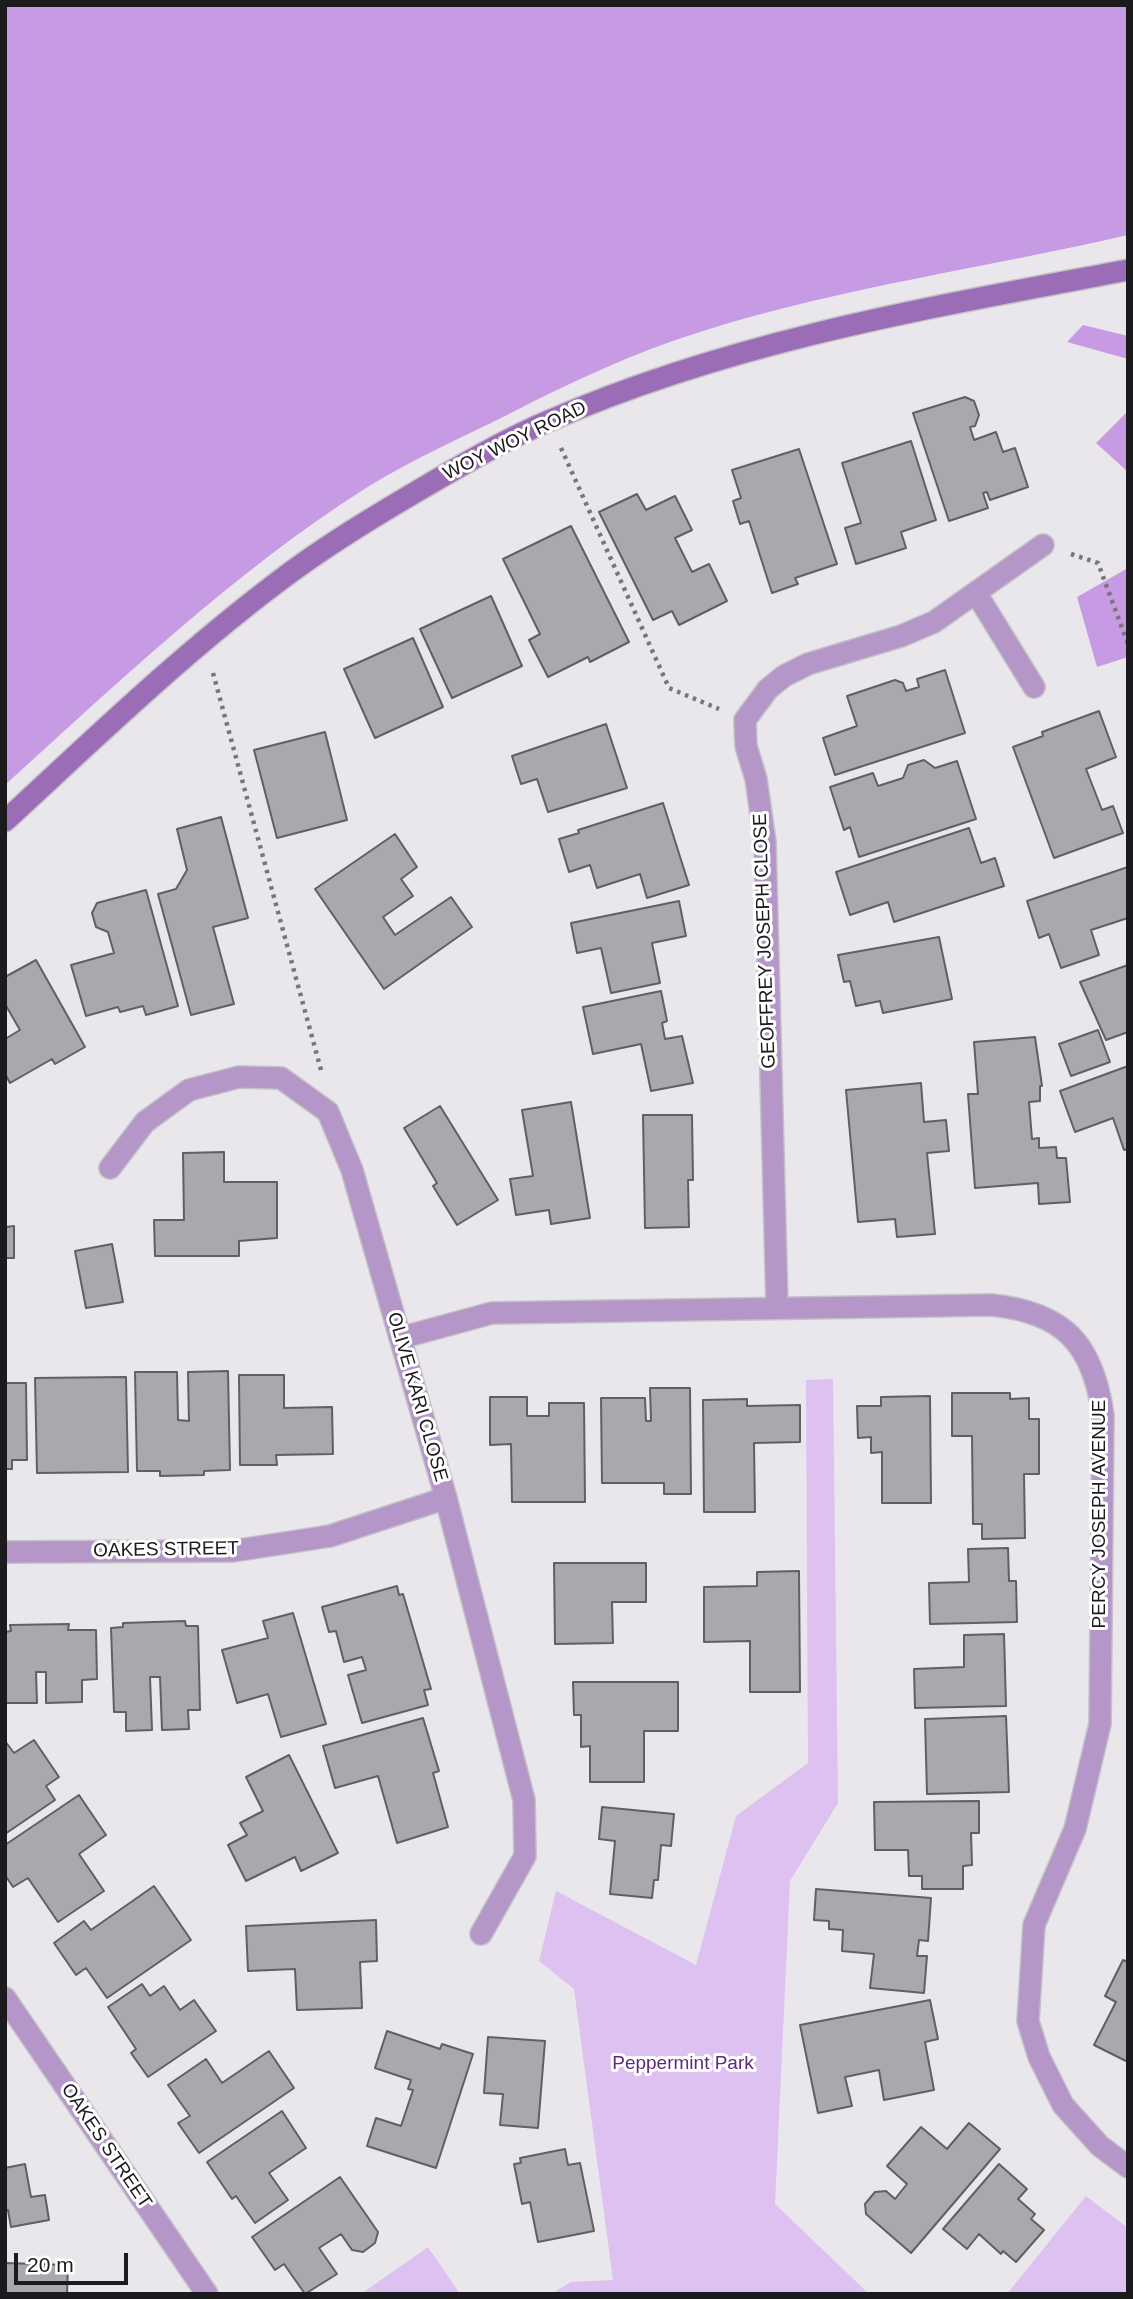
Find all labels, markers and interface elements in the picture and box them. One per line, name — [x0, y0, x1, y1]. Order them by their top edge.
street label: WOY WOY ROAD — [440, 397, 590, 485]
street label: GEOFFREY JOSEPH CLOSE — [749, 813, 781, 1069]
street label: OLIVE KARI CLOSE — [382, 1310, 452, 1484]
street label: PERCY JOSEPH AVENUE — [1089, 1400, 1111, 1628]
street label: OAKES STREET — [93, 1537, 239, 1563]
park label: Peppermint Park — [612, 2053, 754, 2075]
street label: OAKES STREET — [56, 2079, 156, 2213]
scale bar — [18, 2240, 131, 2284]
text: 20 m — [27, 2253, 74, 2276]

